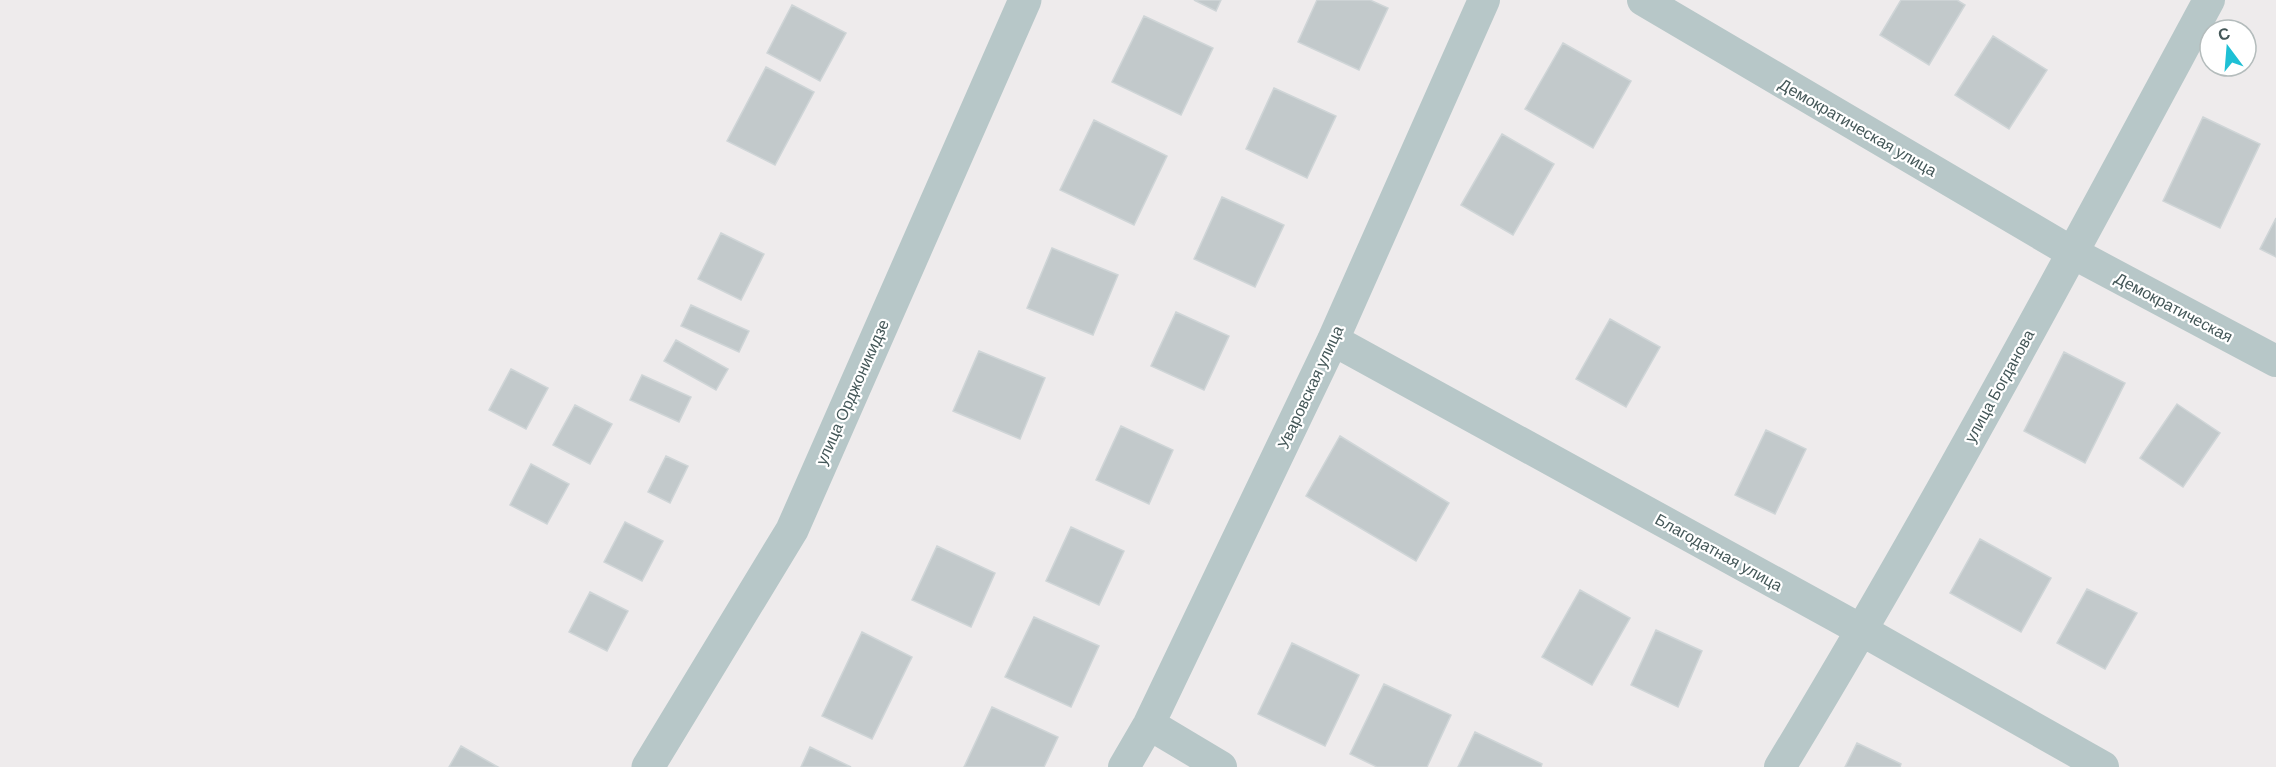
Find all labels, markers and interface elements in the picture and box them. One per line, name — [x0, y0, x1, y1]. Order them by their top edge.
north arrow — [2198, 18, 2258, 78]
text: С — [2216, 22, 2233, 46]
street label: Демократическая улица — [1775, 74, 1940, 181]
street label: Демократическая — [2111, 268, 2236, 347]
street label: улица Орджоникидзе — [811, 316, 894, 468]
street label: Уваровская улица — [1273, 322, 1348, 452]
street label: улица Богданова — [1960, 326, 2039, 446]
street label: Благодатная улица — [1651, 509, 1786, 596]

